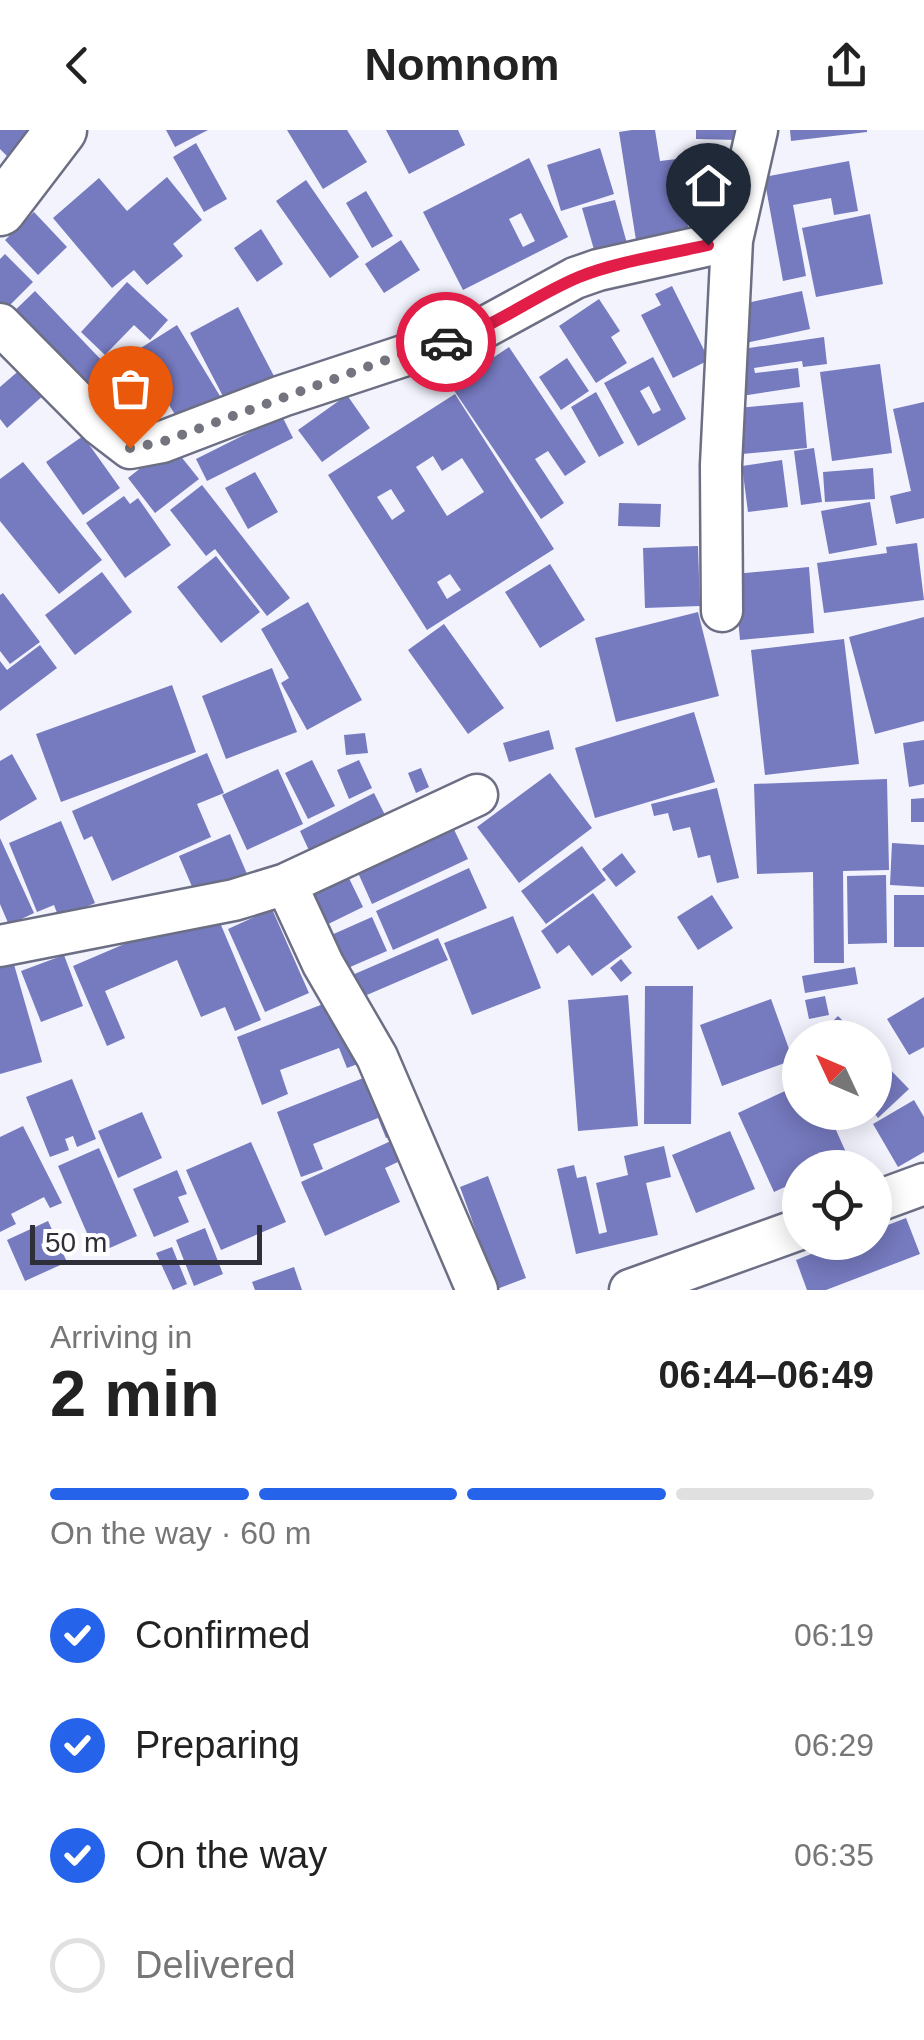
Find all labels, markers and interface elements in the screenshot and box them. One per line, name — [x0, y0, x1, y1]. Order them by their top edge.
icon: back — [50, 38, 105, 93]
icon: share — [819, 38, 874, 93]
text: Nomnom — [365, 39, 560, 90]
pin — [666, 143, 751, 246]
icon: home — [681, 158, 736, 213]
courier — [396, 292, 496, 392]
icon: car — [419, 315, 474, 370]
pin — [88, 346, 173, 449]
icon: bag — [103, 361, 158, 416]
north arrow — [782, 1020, 892, 1130]
map controls — [782, 1020, 892, 1260]
button: locate — [782, 1150, 892, 1260]
scale bar — [30, 1220, 262, 1264]
text: 50 m — [45, 1227, 107, 1258]
text: Arriving in — [50, 1319, 192, 1355]
text: 06:44–06:49 — [658, 1354, 874, 1396]
text: 2 min — [50, 1357, 220, 1430]
text: On the way · 60 m — [50, 1515, 311, 1551]
icon: check — [50, 1608, 105, 1663]
text: Confirmed — [135, 1614, 310, 1656]
text: 06:19 — [794, 1617, 874, 1653]
icon: check — [50, 1718, 105, 1773]
text: Preparing — [135, 1724, 300, 1766]
text: 06:29 — [794, 1727, 874, 1763]
icon: check — [50, 1828, 105, 1883]
text: On the way — [135, 1834, 327, 1876]
text: 06:35 — [794, 1837, 874, 1873]
text: Delivered — [135, 1944, 296, 1986]

